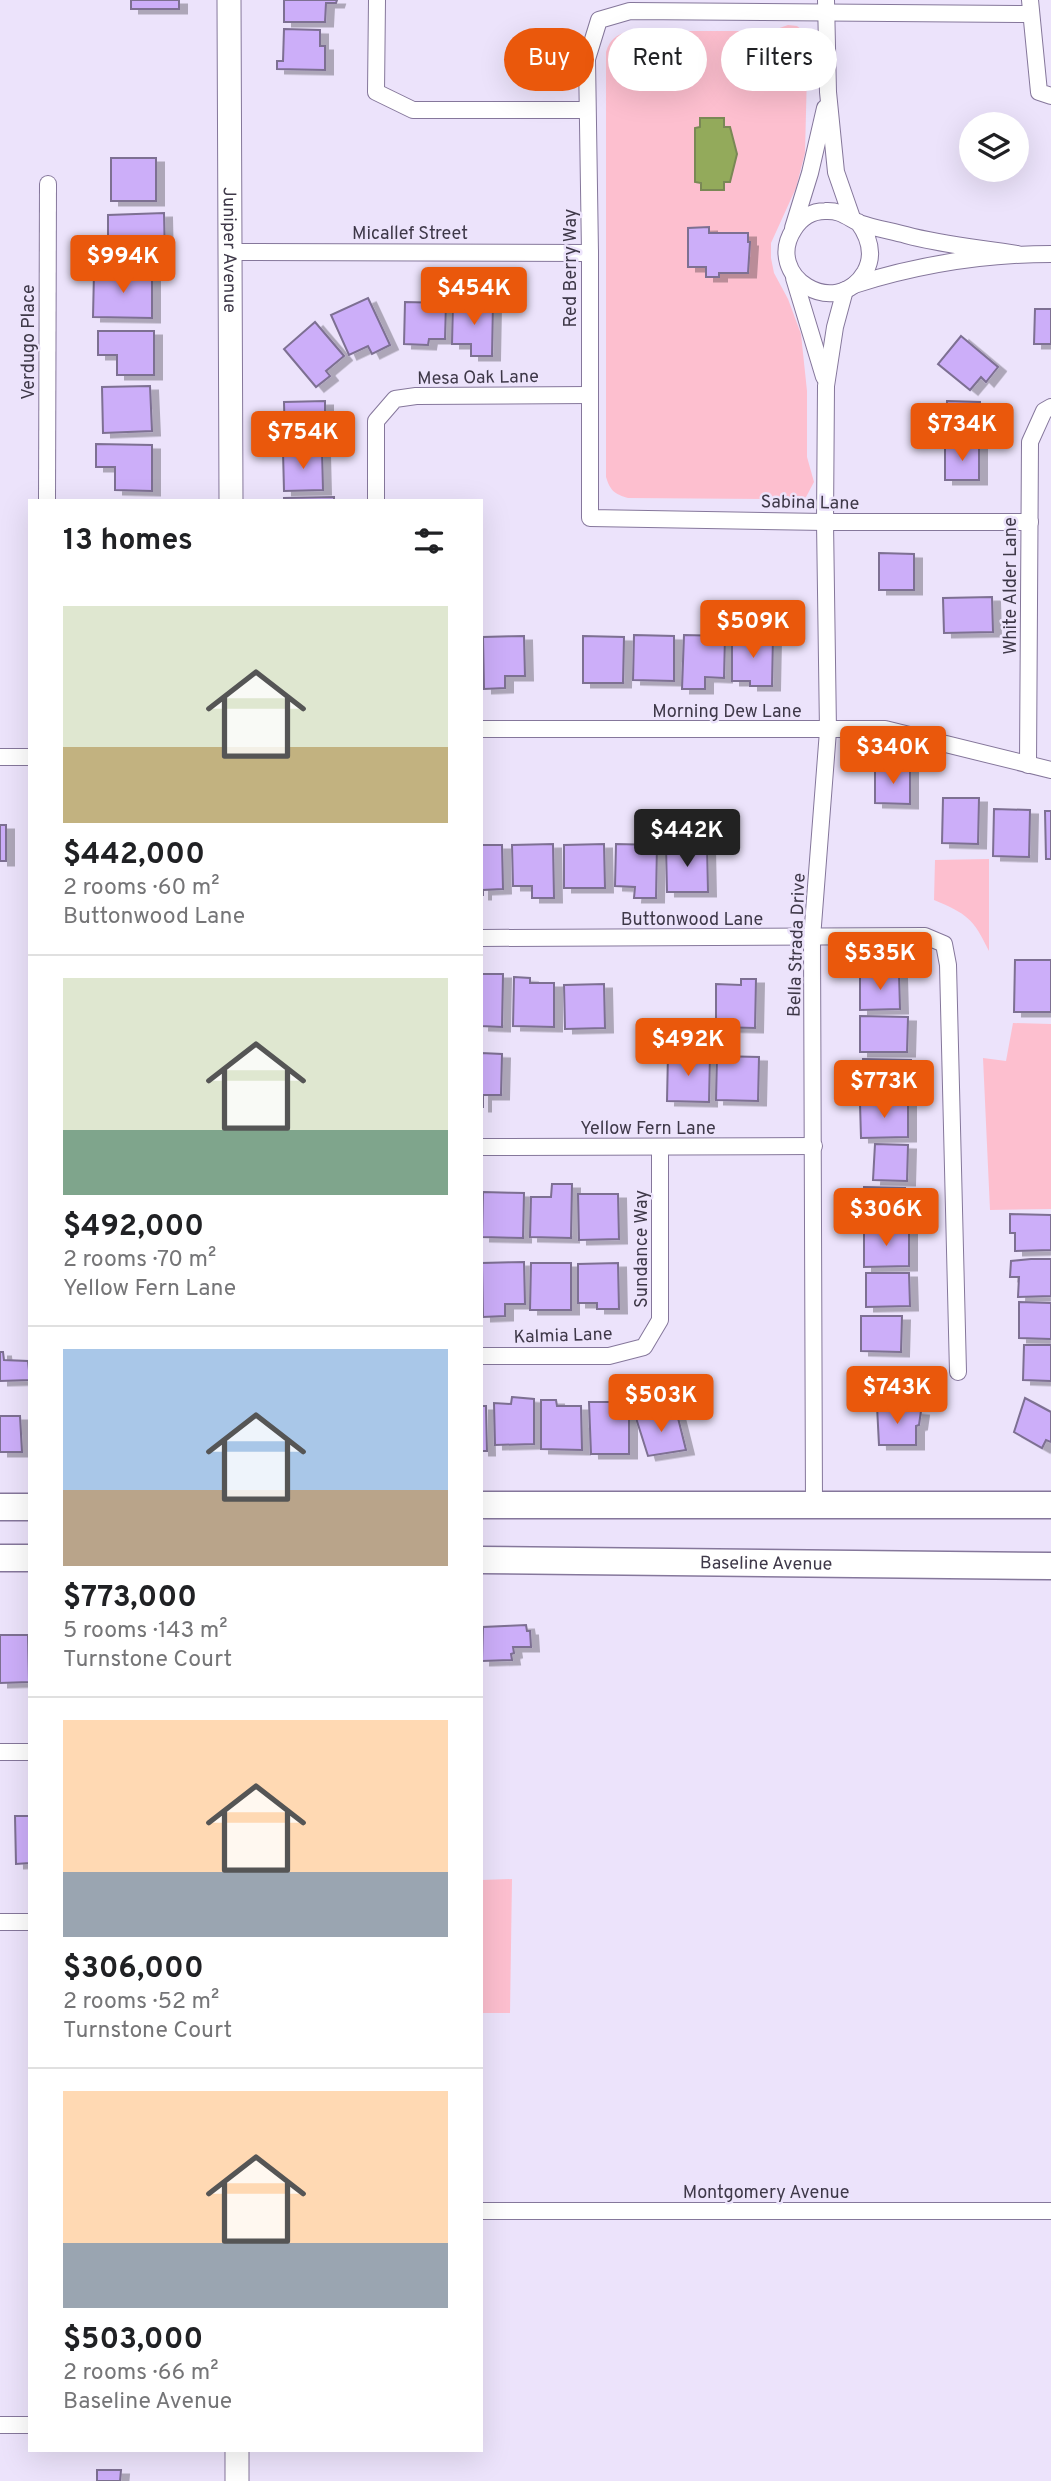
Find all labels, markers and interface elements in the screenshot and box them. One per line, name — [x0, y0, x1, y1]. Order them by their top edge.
chip: Buy — [504, 28, 594, 91]
chip: Rent — [608, 28, 707, 91]
chip: Filters — [721, 28, 837, 91]
map controls — [959, 112, 1029, 182]
button: layers — [959, 112, 1029, 182]
street label: Juniper Avenue — [217, 187, 240, 313]
street label: Red Berry Way — [560, 209, 583, 327]
street label: Micallef Street — [352, 223, 468, 246]
pin: $994K — [74, 236, 172, 295]
text: $994K — [86, 243, 160, 272]
pin: $454K — [425, 268, 523, 327]
text: $454K — [437, 275, 511, 304]
street label: Verdugo Place — [18, 284, 41, 400]
street label: Mesa Oak Lane — [417, 366, 539, 391]
pin: $734K — [913, 404, 1011, 463]
text: $734K — [927, 411, 997, 440]
pin: $754K — [254, 412, 352, 471]
text: $754K — [267, 419, 339, 448]
street label: Sabina Lane — [760, 491, 860, 516]
street label: White Alder Lane — [1000, 517, 1023, 655]
icon: filters — [410, 522, 448, 560]
text: 13 homes — [63, 523, 193, 560]
pin: $509K — [704, 600, 802, 660]
text: $509K — [716, 608, 790, 637]
icon: home — [193, 651, 319, 777]
street label: Morning Dew Lane — [652, 701, 802, 724]
pin: $340K — [844, 726, 942, 786]
text: $340K — [856, 734, 930, 763]
pin: $442K — [638, 810, 736, 869]
text: $442K — [650, 817, 724, 846]
text: $442,000 — [63, 837, 205, 874]
street label: Bella Strada Drive — [783, 873, 812, 1018]
text: 2 rooms · 60 m² — [63, 874, 220, 903]
text: Buttonwood Lane — [63, 903, 245, 932]
street label: Buttonwood Lane — [621, 909, 763, 932]
pin: $535K — [831, 932, 929, 992]
text: $535K — [844, 940, 916, 969]
pin: $492K — [639, 1018, 737, 1078]
icon: home — [193, 1023, 319, 1149]
text: $492K — [651, 1026, 725, 1055]
pin: $773K — [835, 1060, 933, 1120]
text: $773K — [850, 1068, 918, 1097]
street label: Yellow Fern Lane — [580, 1118, 716, 1141]
pin: $306K — [837, 1188, 935, 1248]
street label: Sundance Way — [631, 1190, 654, 1308]
text: $306K — [850, 1196, 922, 1225]
text: $492,000 — [63, 1209, 204, 1246]
text: 2 rooms · 70 m² — [63, 1246, 216, 1275]
text: Yellow Fern Lane — [63, 1275, 236, 1304]
street label: Kalmia Lane — [513, 1323, 613, 1350]
pin: $743K — [848, 1366, 946, 1426]
pin: $503K — [612, 1374, 710, 1434]
text: $743K — [862, 1374, 932, 1403]
text: $503K — [625, 1382, 698, 1411]
icon: home — [193, 1394, 319, 1520]
street label: Baseline Avenue — [700, 1552, 832, 1577]
text: $773,000 — [63, 1580, 197, 1617]
text: 5 rooms · 143 m² — [63, 1617, 228, 1646]
text: Turnstone Court — [63, 1646, 232, 1675]
icon: home — [193, 1765, 319, 1891]
text: $306,000 — [63, 1951, 204, 1988]
text: 2 rooms · 52 m² — [63, 1988, 219, 2017]
text: Turnstone Court — [63, 2017, 232, 2046]
icon: home — [193, 2136, 319, 2262]
street label: Montgomery Avenue — [683, 2182, 849, 2205]
text: $503,000 — [63, 2322, 203, 2359]
text: 2 rooms · 66 m² — [63, 2359, 219, 2388]
text: Baseline Avenue — [63, 2388, 232, 2417]

